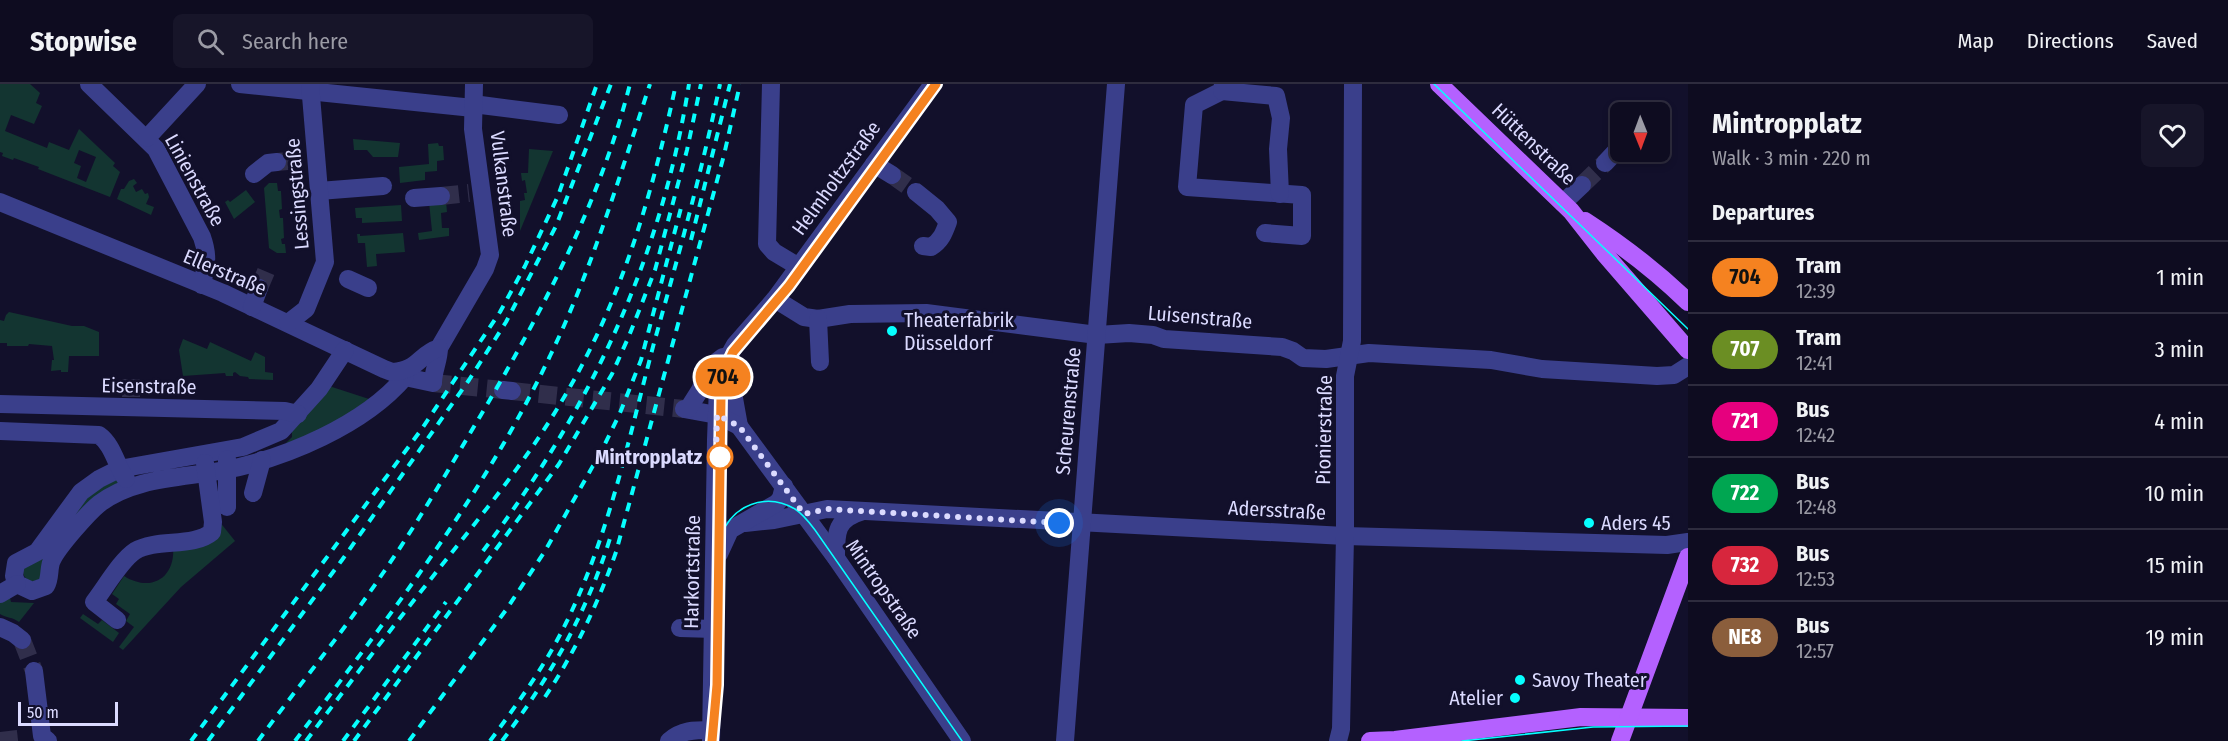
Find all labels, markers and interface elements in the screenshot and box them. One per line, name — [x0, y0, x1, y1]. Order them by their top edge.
search box — [173, 14, 593, 68]
text: Stopwise — [30, 25, 137, 58]
icon: search — [194, 25, 227, 58]
text: Search here — [242, 28, 348, 55]
text: Map — [1957, 28, 1994, 54]
text: Directions — [2027, 28, 2114, 54]
text: Saved — [2147, 28, 2198, 54]
street label: Hüttenstraße — [1487, 98, 1581, 190]
north arrow — [1610, 102, 1670, 162]
map controls — [1610, 102, 1670, 162]
button: heart — [2141, 104, 2204, 167]
text: Mintropplatz — [1712, 107, 1862, 140]
street label: Helmholtzstraße — [787, 116, 885, 240]
street label: Linienstraße — [160, 130, 230, 230]
street label: Vulkanstraße — [486, 130, 522, 238]
street label: Lessingstraße — [280, 137, 314, 251]
text: Walk · 3 min · 220 m — [1712, 146, 1871, 170]
text: Departures — [1712, 199, 1814, 226]
street label: Ellerstraße — [180, 244, 270, 300]
text: Tram — [1796, 252, 1841, 279]
text: 704 — [1729, 264, 1761, 290]
text: 1 min — [2156, 264, 2204, 291]
text: 12:39 — [1796, 279, 1836, 303]
street label: Luisenstraße — [1147, 300, 1253, 334]
place label: Theaterfabrik Düsseldorf — [904, 308, 1015, 355]
marker: Theaterfabrik Düsseldorf — [885, 324, 899, 338]
text: Tram — [1796, 324, 1841, 351]
text: 707 — [1731, 336, 1759, 362]
text: 3 min — [2155, 336, 2204, 363]
street label: Scheurenstraße — [1050, 346, 1086, 476]
text: 12:41 — [1796, 351, 1833, 375]
line badge: 704 — [688, 358, 758, 396]
text: 704 — [707, 364, 739, 390]
street label: Eisenstraße — [101, 373, 197, 399]
street label: Pionierstraße — [1311, 375, 1337, 485]
text: Bus — [1796, 396, 1829, 423]
text: 721 — [1731, 408, 1759, 434]
text: 4 min — [2154, 408, 2204, 435]
text: 12:42 — [1796, 423, 1835, 447]
marker: Mintropplatz — [707, 444, 733, 470]
place label: Mintropplatz — [595, 445, 703, 469]
text: Bus — [1796, 468, 1829, 495]
text: 722 — [1731, 480, 1759, 506]
text: 10 min — [2145, 480, 2204, 507]
street label: Adersstraße — [1227, 495, 1327, 525]
text: 12:48 — [1796, 495, 1836, 519]
your location — [1044, 508, 1074, 538]
place label: Aders 45 — [1601, 511, 1671, 535]
street label: Harkortstraße — [679, 515, 705, 629]
marker: Aders 45 — [1582, 516, 1596, 530]
street label: Mintropstraße — [841, 535, 927, 643]
text: Bus — [1796, 540, 1829, 567]
text: 732 — [1731, 552, 1759, 578]
text: 15 min — [2146, 552, 2204, 579]
text: 12:53 — [1796, 567, 1835, 591]
text: Bus — [1796, 612, 1829, 639]
text: NE8 — [1728, 624, 1762, 650]
text: 19 min — [2146, 624, 2204, 651]
text: 12:57 — [1796, 639, 1834, 663]
place label: Savoy Theater — [1532, 668, 1647, 692]
marker: Savoy Theater — [1513, 673, 1527, 687]
place label: Atelier — [1449, 686, 1503, 710]
marker: Atelier — [1508, 691, 1522, 705]
scale bar — [18, 699, 118, 726]
text: 50 m — [27, 703, 59, 722]

